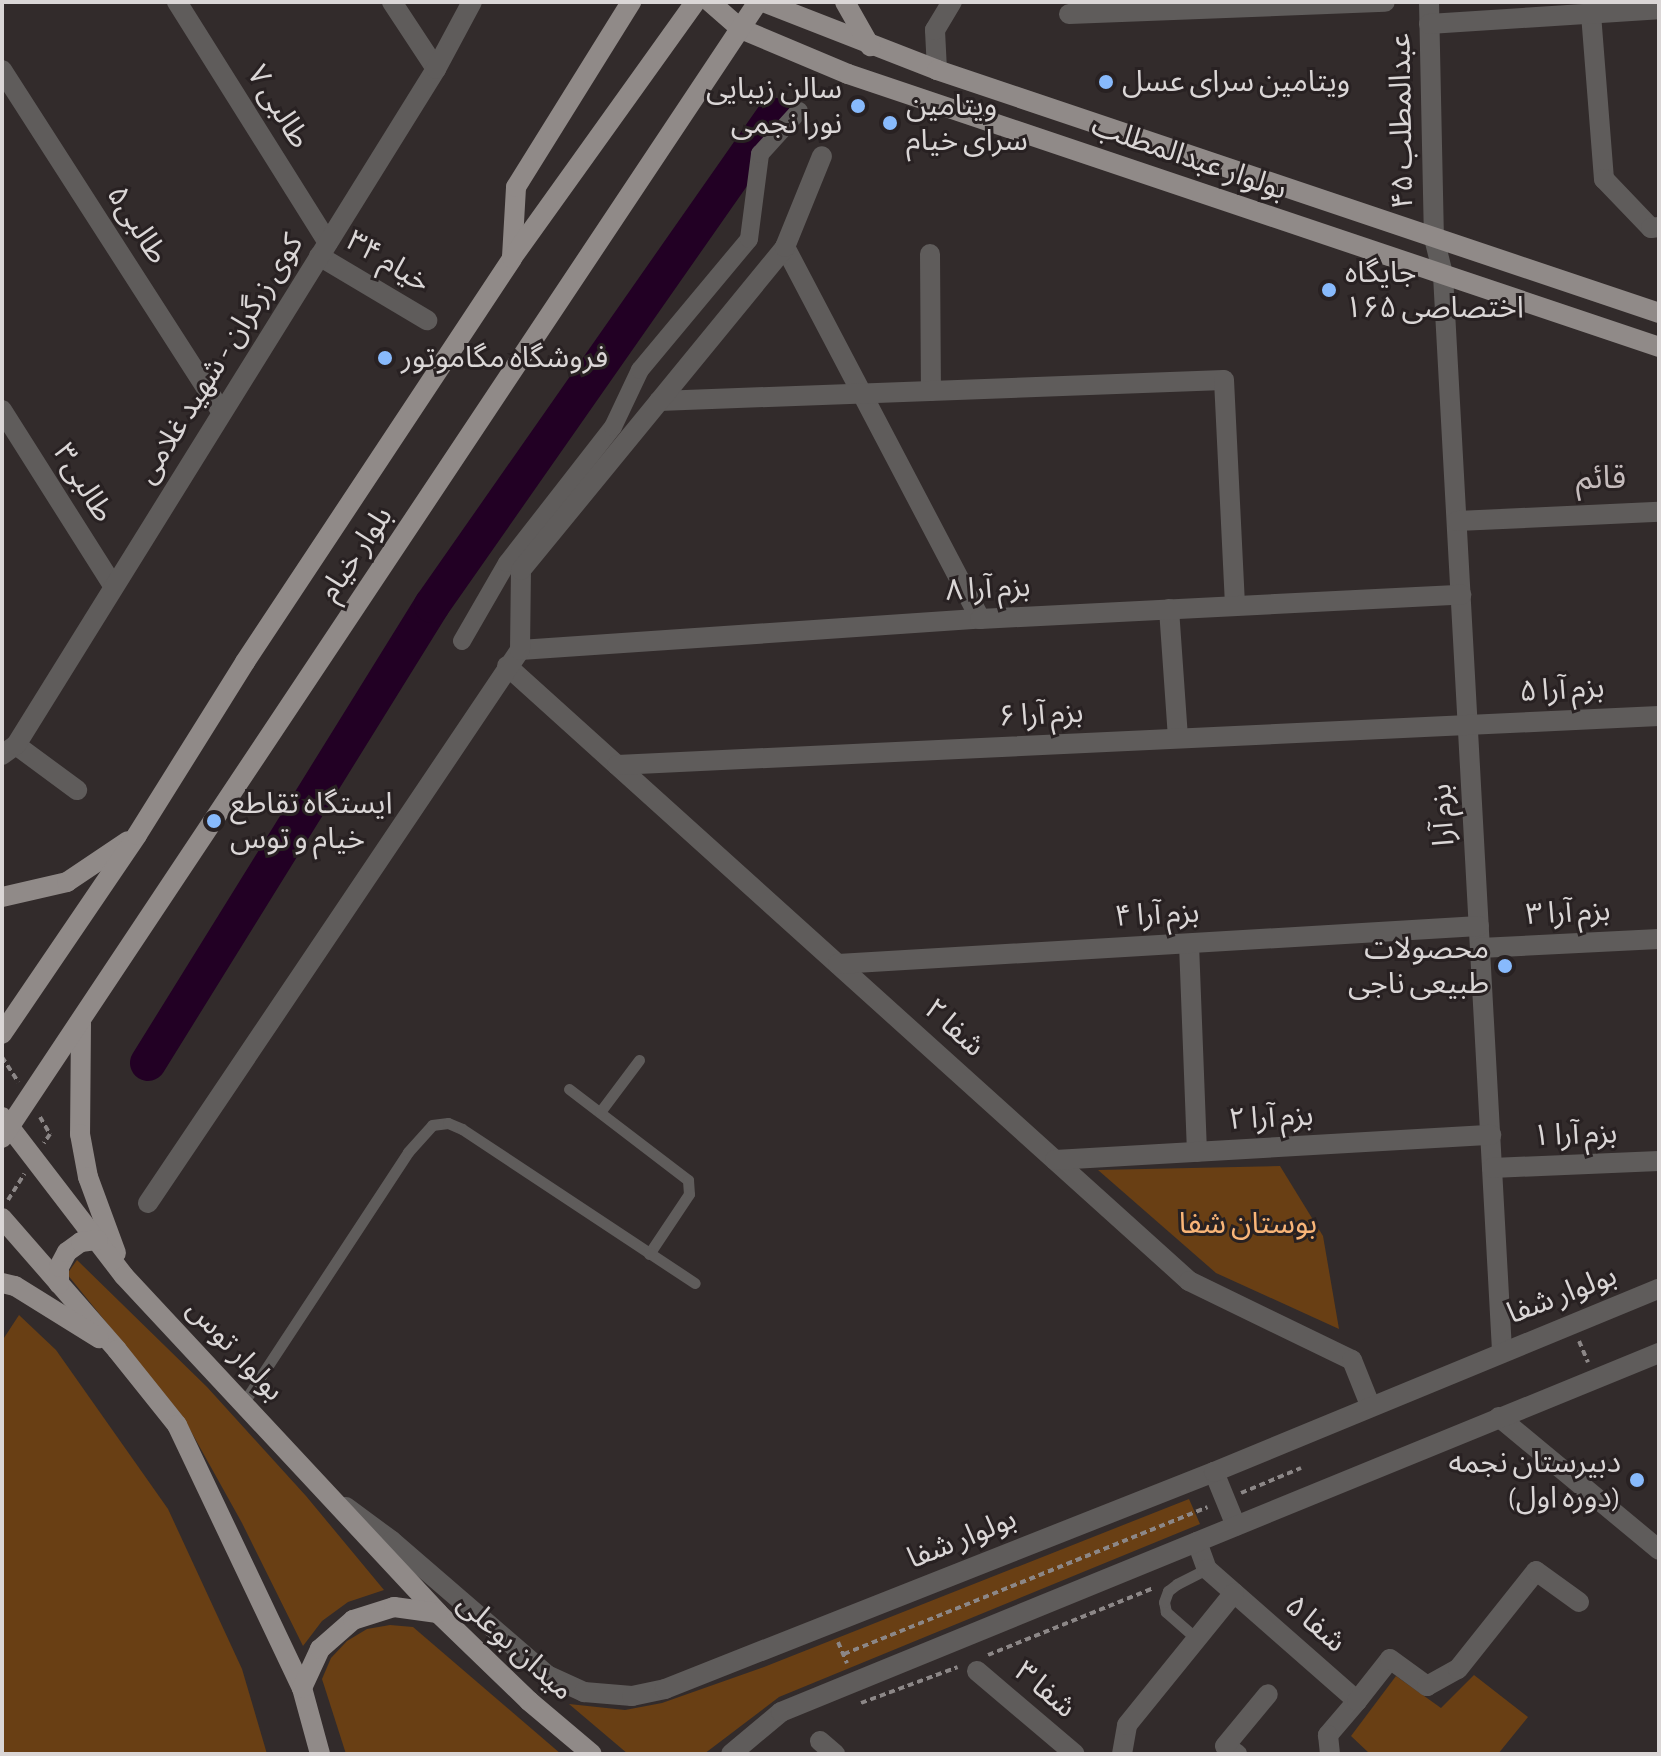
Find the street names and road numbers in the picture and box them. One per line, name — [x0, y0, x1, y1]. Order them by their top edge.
street label: عبدالمطلب ۴۵ — [1382, 33, 1422, 209]
street label: طالبی ۷ — [239, 59, 317, 155]
street label: بولوار عبدالمطلب — [1087, 108, 1291, 208]
street label: طالبی۵ — [98, 179, 176, 271]
street label: خیام ۳۴ — [340, 223, 436, 301]
street label: کوی زرگران - شهید غلامی — [129, 228, 311, 490]
street label: طالبی۳ — [45, 437, 121, 529]
street label: بلوار خیام — [311, 500, 401, 608]
street label: بزم آرا ۸ — [945, 569, 1031, 609]
street label: بزم آرا ۵ — [1519, 670, 1605, 710]
street label: بزم آرا ۶ — [998, 695, 1084, 735]
street label: بزم آرا — [1423, 783, 1463, 847]
street label: بزم آرا ۳ — [1525, 893, 1611, 933]
street label: بزم آرا ۴ — [1114, 895, 1200, 935]
street label: شفا ۲ — [916, 991, 992, 1065]
street label: بزم آرا ۲ — [1228, 1098, 1314, 1138]
street label: بزم آرا ۱ — [1532, 1116, 1618, 1154]
street label: بولوار شفا — [1502, 1258, 1622, 1332]
street label: بولوار توس — [179, 1291, 291, 1409]
street label: بولوار شفا — [902, 1501, 1022, 1577]
street label: میدان بوعلی — [449, 1585, 581, 1709]
street label: شفا ۵ — [1277, 1588, 1353, 1660]
street label: شفا ۳ — [1007, 1654, 1083, 1726]

